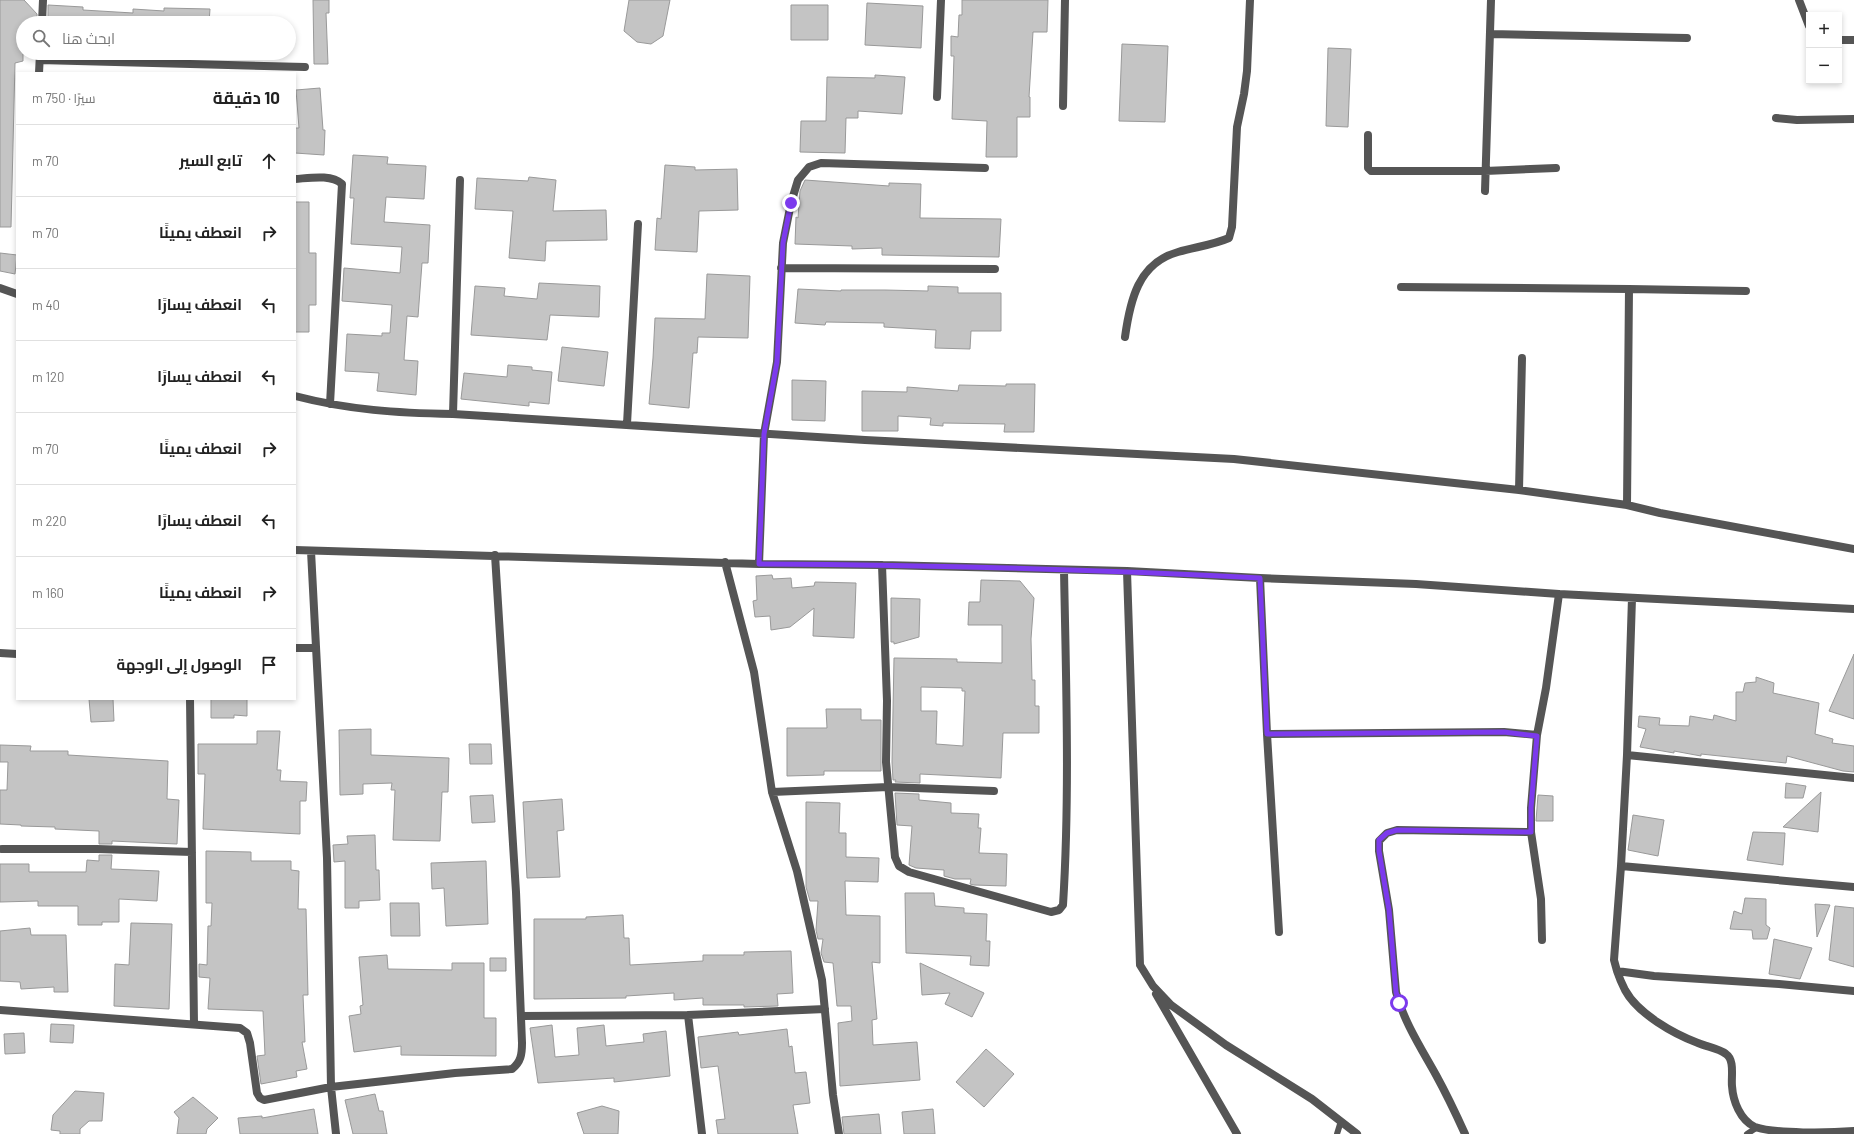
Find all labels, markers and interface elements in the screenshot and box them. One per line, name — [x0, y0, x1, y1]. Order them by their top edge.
map controls — [1806, 12, 1842, 84]
button: + — [1806, 12, 1842, 48]
search box — [16, 16, 296, 60]
icon: search — [30, 27, 52, 49]
text: ابحث هنا — [62, 29, 115, 47]
button: − — [1806, 48, 1842, 84]
text: 10 دقيقة — [213, 87, 280, 107]
text: سيرًا · 750 m — [32, 90, 95, 106]
icon: ahead — [258, 150, 280, 172]
text: تابع السير — [179, 151, 242, 169]
text: 70 m — [32, 153, 59, 169]
route end — [782, 194, 800, 212]
icon: right — [258, 222, 280, 244]
text: انعطف يمينًا — [159, 223, 242, 241]
text: 70 m — [32, 225, 59, 241]
icon: left — [258, 294, 280, 316]
text: انعطف يسارًا — [157, 295, 242, 313]
text: 40 m — [32, 297, 60, 313]
icon: left — [258, 366, 280, 388]
text: انعطف يسارًا — [157, 367, 242, 385]
text: 120 m — [32, 369, 64, 385]
icon: right — [258, 438, 280, 460]
text: انعطف يمينًا — [159, 439, 242, 457]
text: 70 m — [32, 441, 59, 457]
icon: left — [258, 510, 280, 532]
text: انعطف يسارًا — [157, 511, 242, 529]
text: 220 m — [32, 513, 67, 529]
icon: right — [258, 582, 280, 604]
text: انعطف يمينًا — [159, 583, 242, 601]
text: 160 m — [32, 585, 64, 601]
icon: arrive — [258, 654, 280, 676]
text: الوصول إلى الوجهة — [116, 655, 242, 673]
route start — [1390, 994, 1408, 1012]

